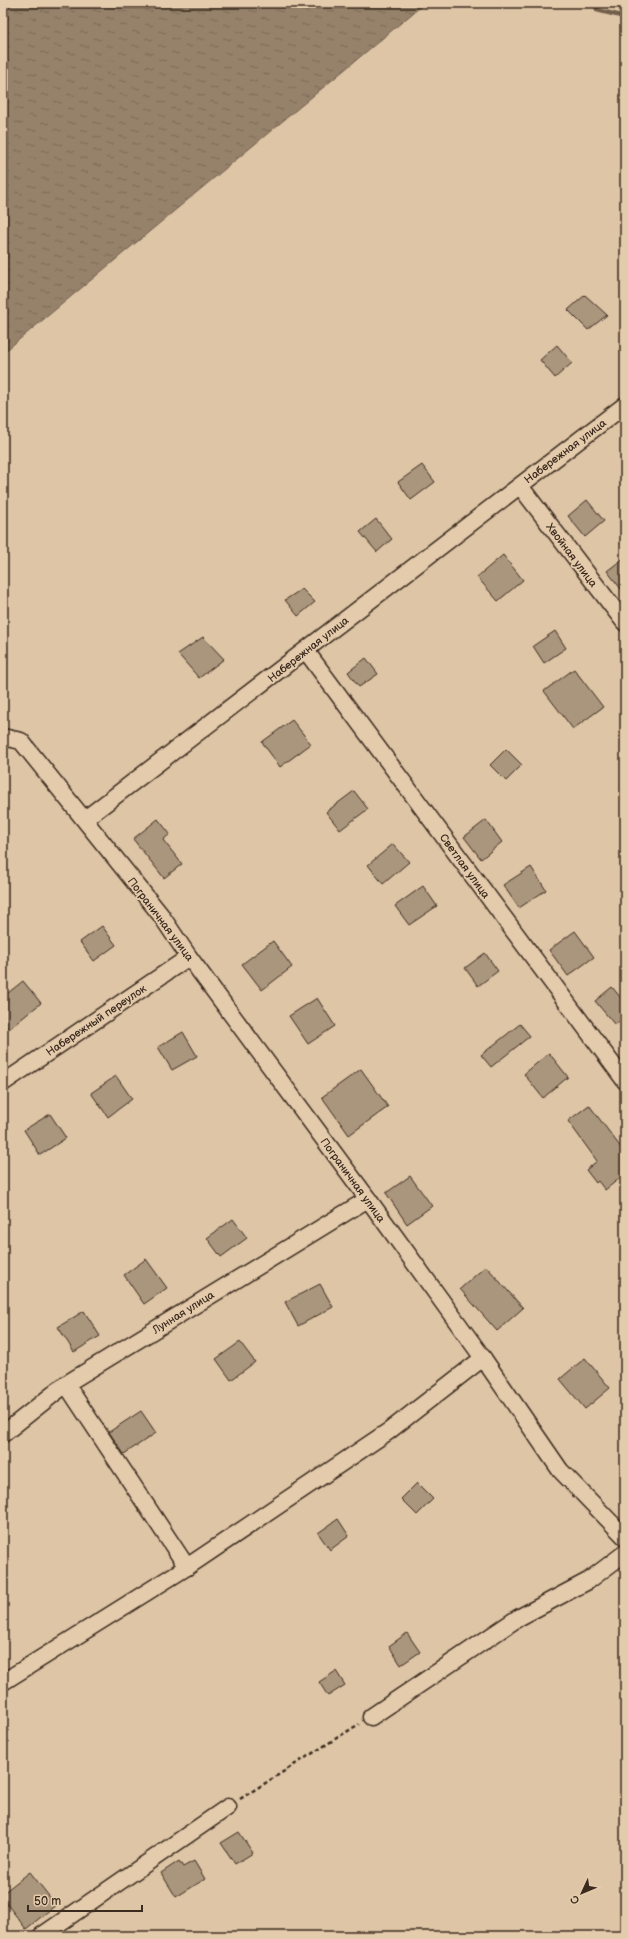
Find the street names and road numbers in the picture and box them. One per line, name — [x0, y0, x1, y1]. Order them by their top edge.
street label: Набережная улица — [522, 416, 609, 486]
street label: Хвойная улица — [543, 521, 600, 590]
street label: Набережная улица — [265, 613, 352, 685]
street label: Светлая улица — [437, 831, 493, 902]
street label: Пограничная улица — [125, 875, 197, 964]
street label: Набережный переулок — [44, 982, 149, 1059]
street label: Пограничная улица — [318, 1136, 388, 1225]
street label: Лунная улица — [149, 1288, 217, 1337]

